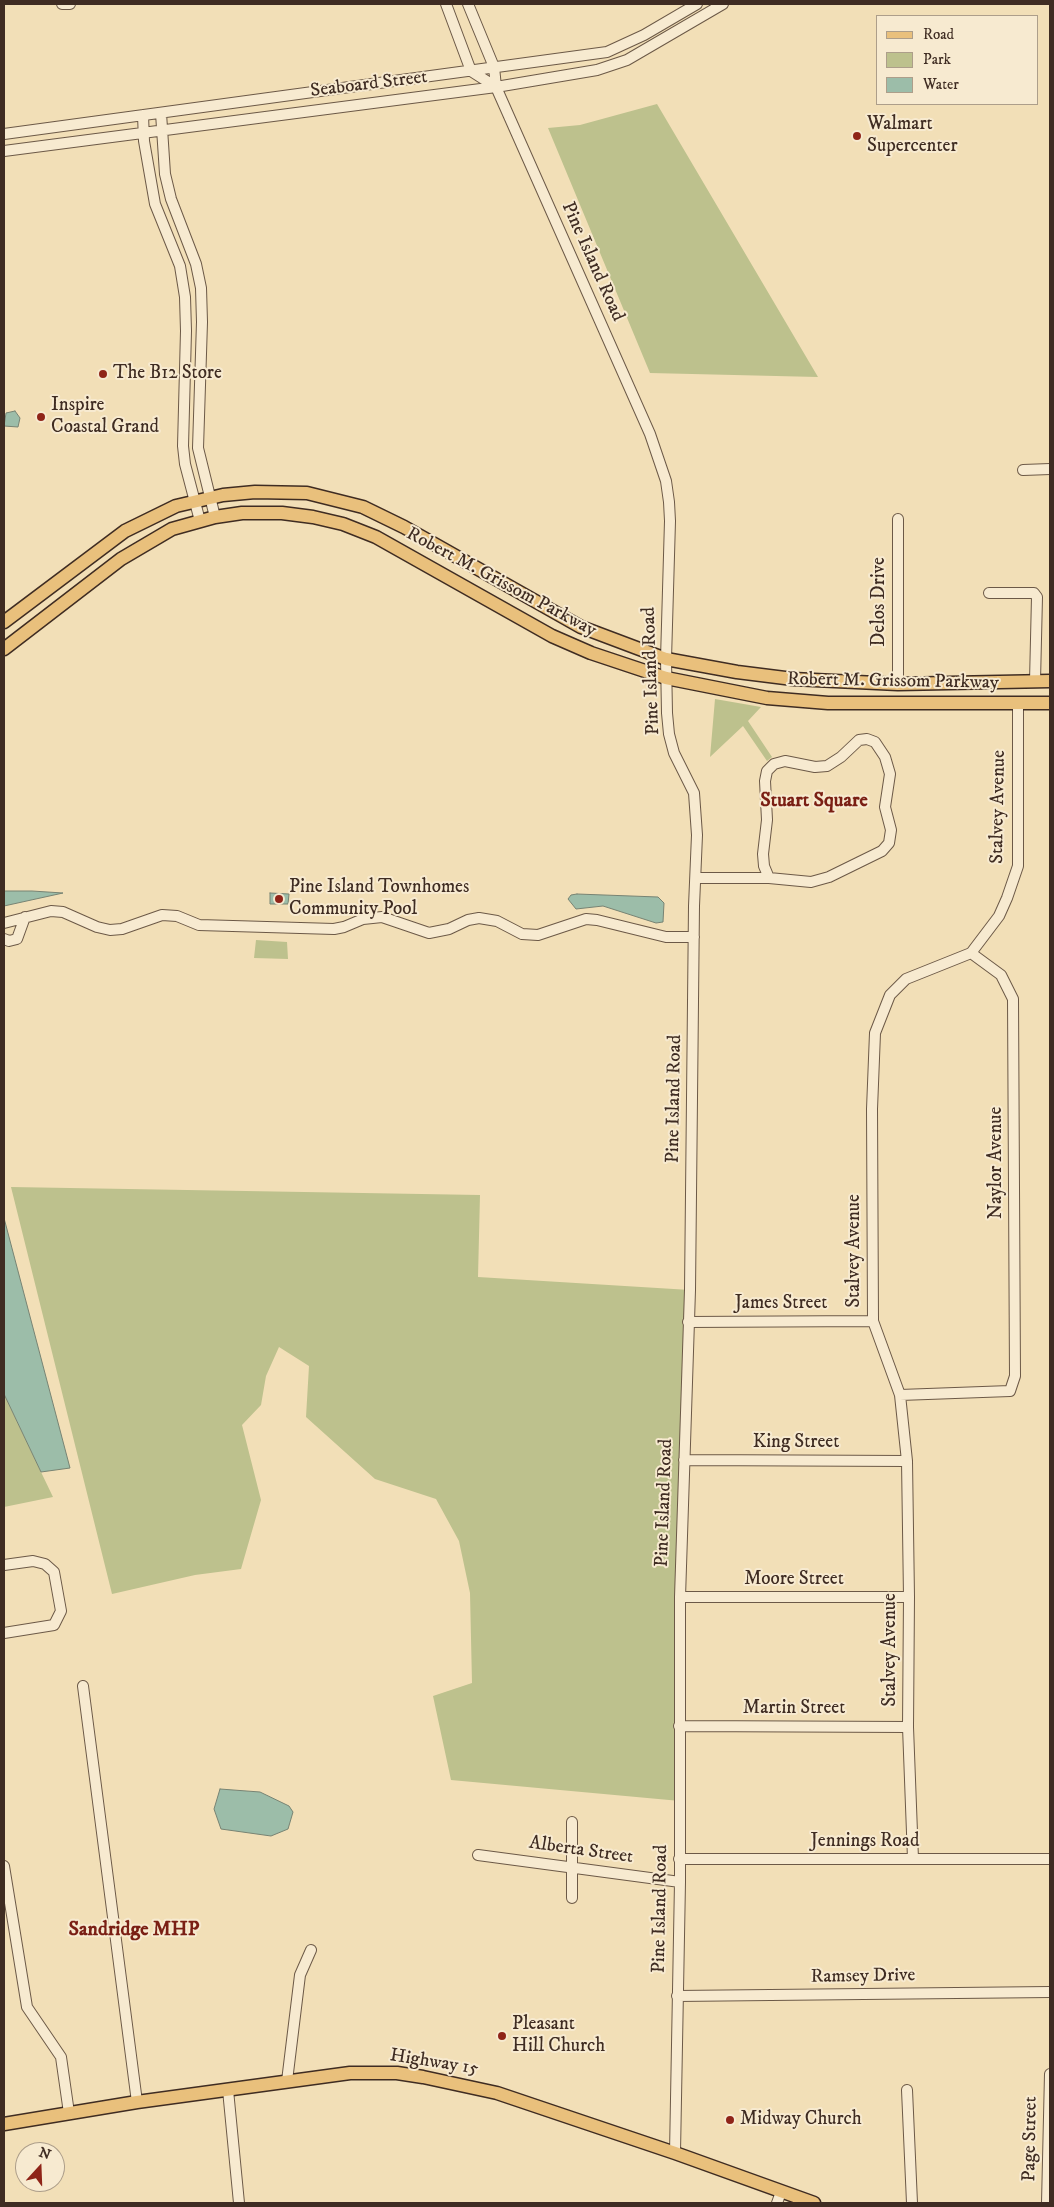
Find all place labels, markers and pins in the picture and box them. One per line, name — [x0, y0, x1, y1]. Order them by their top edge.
place label: Walmart Supercenter — [867, 114, 957, 158]
marker: Walmart Supercenter — [851, 130, 863, 142]
place label: The B12 Store — [113, 363, 222, 385]
marker: The B12 Store — [97, 368, 109, 380]
place label: Inspire Coastal Grand — [51, 395, 159, 439]
marker: Inspire Coastal Grand — [35, 411, 47, 423]
place label: Pine Island Townhomes Community Pool — [289, 877, 469, 921]
marker: Pine Island Townhomes Community Pool — [273, 893, 285, 905]
place label: Pleasant Hill Church — [512, 2014, 605, 2058]
marker: Pleasant Hill Church — [496, 2030, 508, 2042]
place label: Midway Church — [740, 2109, 862, 2131]
marker: Midway Church — [724, 2114, 736, 2126]

